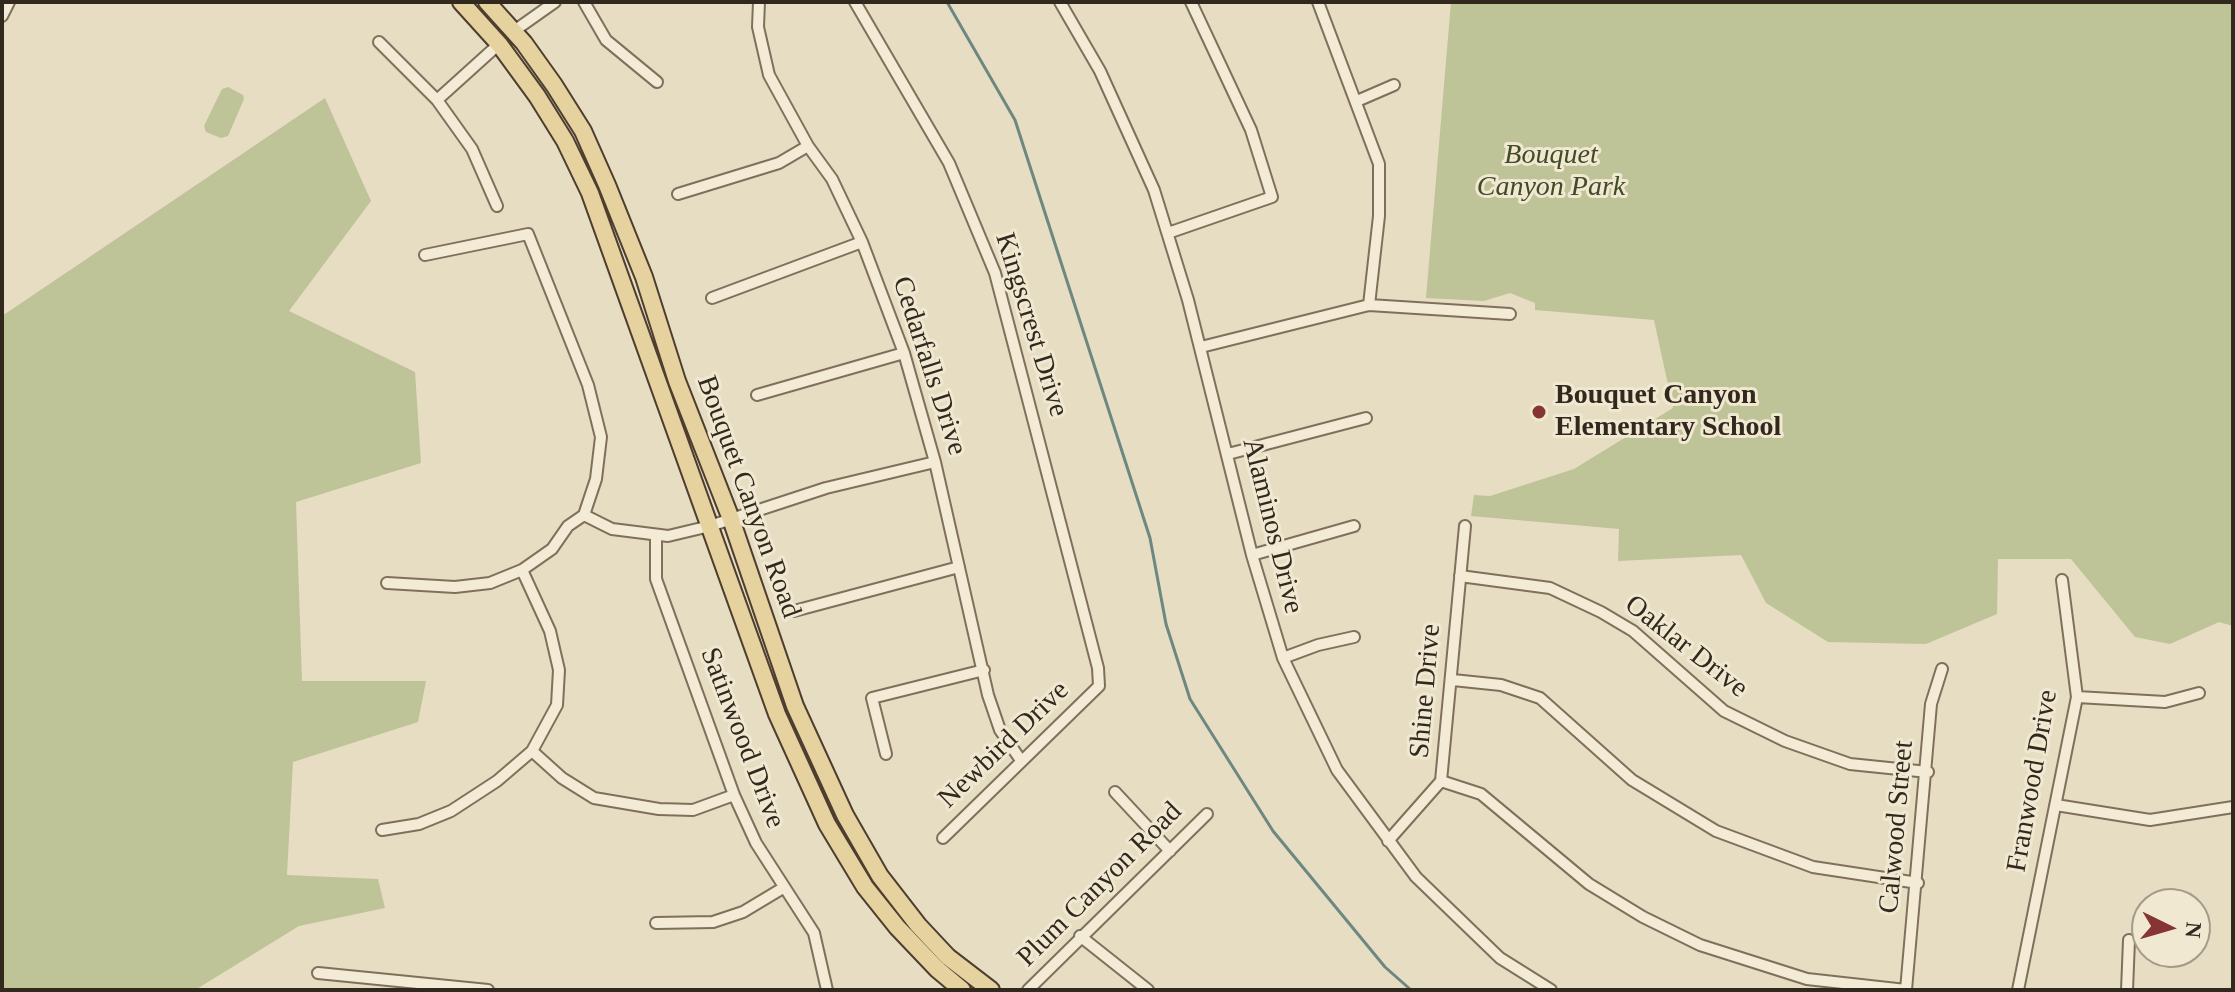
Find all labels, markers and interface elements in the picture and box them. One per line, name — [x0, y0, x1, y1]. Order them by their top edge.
park label: Bouquet Canyon Park — [1477, 139, 1625, 205]
street label: Kingscrest Drive — [987, 229, 1075, 421]
street label: Cedarfalls Drive — [884, 272, 974, 460]
street label: Bouquet Canyon Road — [689, 371, 807, 623]
place label: Bouquet Canyon Elementary School — [1555, 379, 1781, 445]
marker: Bouquet Canyon Elementary School — [1530, 403, 1548, 421]
street label: Alaminos Drive — [1234, 435, 1310, 617]
street label: Oaklar Drive — [1618, 589, 1754, 705]
street label: Shine Drive — [1403, 623, 1449, 759]
street label: Satinwood Drive — [692, 643, 792, 833]
street label: Newbird Drive — [932, 674, 1076, 816]
street label: Franwood Drive — [2000, 687, 2066, 875]
street label: Calwood Street — [1873, 739, 1921, 915]
street label: Plum Canyon Road — [1011, 796, 1189, 974]
north arrow — [2131, 888, 2211, 968]
text: N — [2180, 921, 2207, 939]

